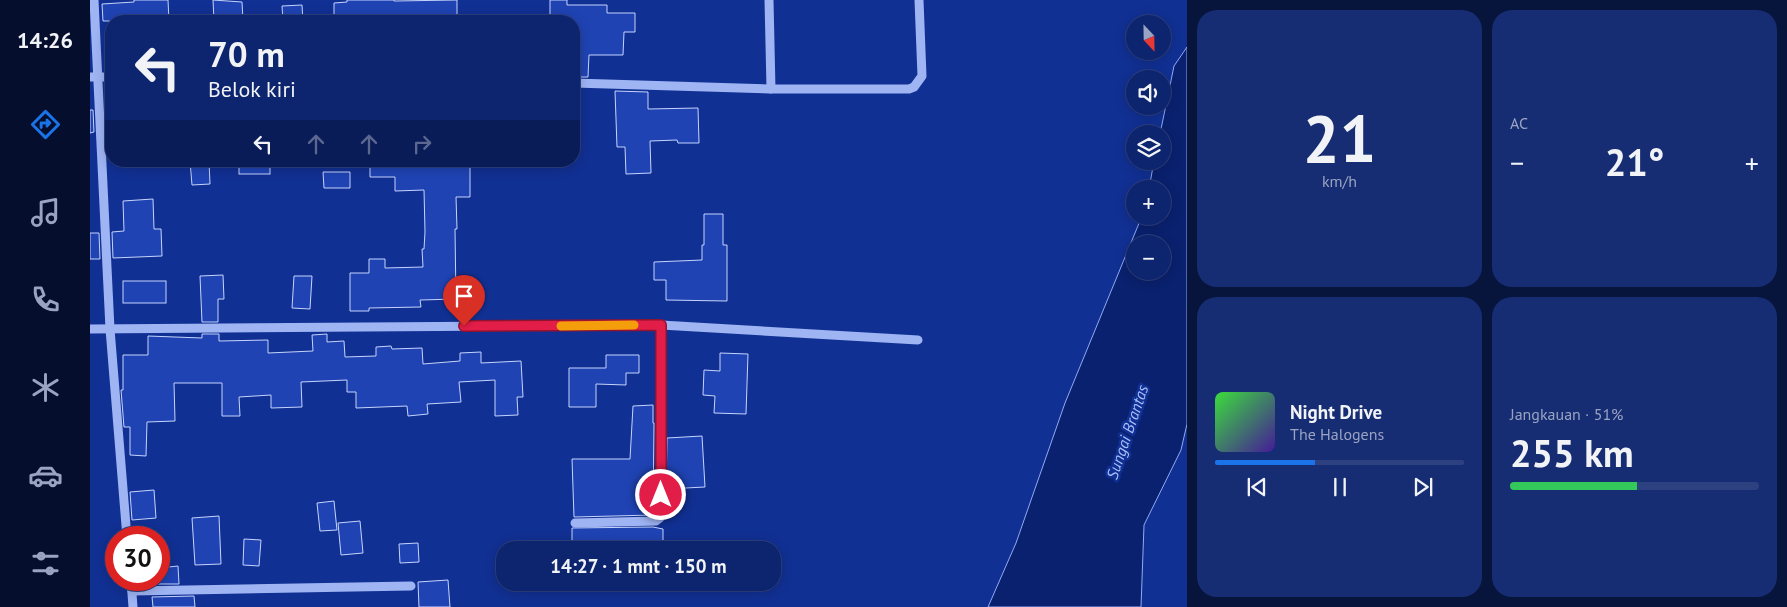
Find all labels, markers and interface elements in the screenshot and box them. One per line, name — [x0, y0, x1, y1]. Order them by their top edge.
north arrow — [1126, 15, 1171, 60]
map controls — [1126, 15, 1171, 280]
text: 14:26 — [17, 26, 73, 54]
text: 70 m — [208, 31, 285, 77]
icon: left — [125, 35, 190, 100]
button: sound — [1126, 70, 1171, 115]
text: Belok kiri — [208, 75, 296, 103]
text: 21 — [1303, 96, 1376, 180]
icon: directions — [28, 107, 63, 142]
text: AC — [1510, 113, 1528, 133]
button: layers — [1126, 125, 1171, 170]
icon: left — [249, 130, 277, 158]
icon: ahead — [302, 130, 330, 158]
icon: ahead — [355, 130, 383, 158]
icon: right — [408, 130, 436, 158]
text: 21° — [1605, 137, 1664, 186]
text: − — [1510, 144, 1524, 181]
text: + — [1745, 144, 1759, 181]
text: km/h — [1322, 171, 1357, 191]
button: + — [1126, 180, 1171, 225]
icon: music — [28, 195, 63, 230]
button: − — [1126, 235, 1171, 280]
pin — [443, 275, 485, 326]
icon: phone — [28, 282, 63, 317]
icon: arrive — [450, 282, 478, 310]
icon: climate — [28, 370, 63, 405]
water label: Sungai Brantas — [1102, 382, 1153, 482]
text: Night Drive — [1290, 400, 1382, 424]
text: Jangkauan · 51% — [1510, 404, 1623, 424]
text: The Halogens — [1290, 424, 1384, 444]
text: 255 km — [1510, 428, 1634, 477]
icon: car — [28, 458, 63, 493]
position arrow — [634, 468, 686, 520]
icon: previous — [1243, 473, 1271, 501]
icon: pause — [1326, 473, 1354, 501]
icon: next — [1409, 473, 1437, 501]
speed limit sign: 30 — [105, 526, 170, 591]
icon: filters — [28, 546, 63, 581]
text: 14:27 · 1 mnt · 150 m — [550, 554, 727, 578]

